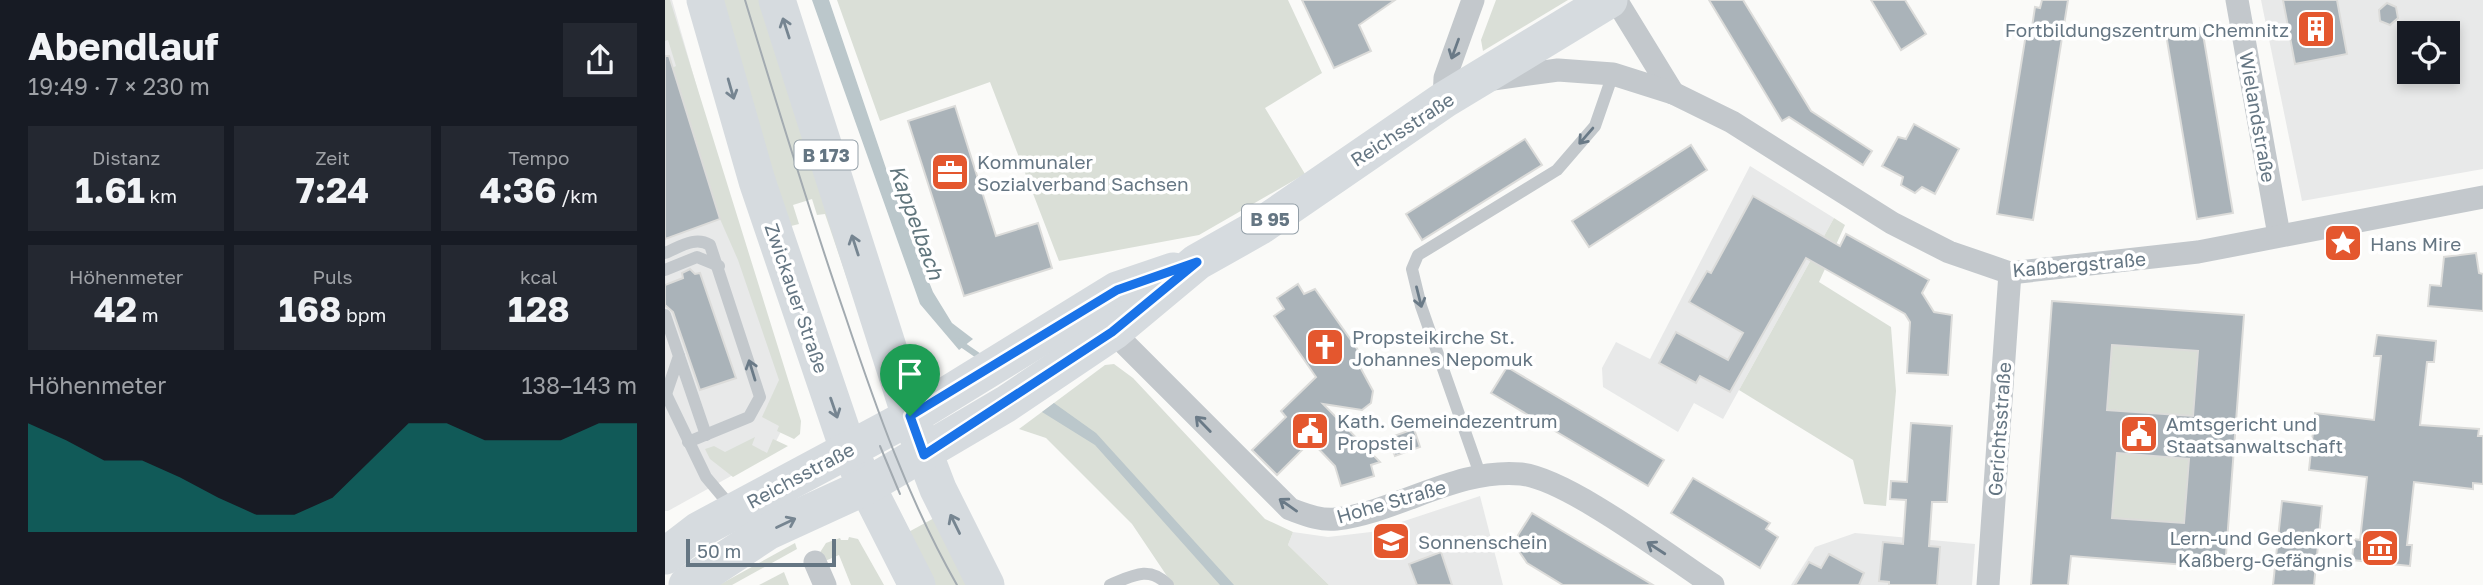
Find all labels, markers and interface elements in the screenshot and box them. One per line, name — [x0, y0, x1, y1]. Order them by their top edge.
building icon: Fortbildungszentrum Chemnitz — [2295, 8, 2337, 50]
one-way arrow — [779, 18, 791, 40]
place label: Fortbildungszentrum Chemnitz — [2005, 18, 2289, 41]
map controls — [2397, 21, 2460, 84]
button: locate — [2397, 21, 2460, 84]
text: Abendlauf — [28, 23, 218, 68]
button: share — [563, 23, 637, 97]
one-way arrow — [1448, 38, 1460, 60]
street label: Wielandstraße — [2235, 50, 2281, 184]
text: 19:49 · 7 × 230 m — [28, 72, 210, 100]
one-way arrow — [725, 78, 738, 100]
street label: Reichsstraße — [1346, 87, 1458, 171]
one-way arrow — [1578, 126, 1594, 144]
road number: B 173 — [795, 140, 857, 170]
text: Distanz — [92, 146, 160, 169]
text: Zeit — [315, 146, 350, 169]
text: Tempo — [508, 146, 569, 169]
place label: Kommunaler Sozialverband Sachsen — [977, 150, 1189, 195]
office icon: Kommunaler Sozialverband Sachsen — [929, 151, 971, 193]
water label: Kappelbach — [884, 161, 950, 284]
text: 1.61 — [75, 169, 145, 211]
text: 7:24 — [296, 169, 369, 211]
text: 4:36 — [480, 169, 556, 211]
text: km — [145, 184, 177, 207]
text: /km — [556, 184, 598, 207]
road number: B 95 — [1242, 204, 1298, 233]
street label: Zwickauer Straße — [761, 220, 833, 376]
place icon: Hans Mire — [2322, 222, 2364, 264]
place label: Hans Mire — [2370, 232, 2461, 255]
one-way arrow — [848, 234, 861, 256]
street label: Kaßbergstraße — [2011, 247, 2147, 281]
text: Höhenmeter — [69, 265, 183, 288]
text: Puls — [312, 265, 353, 288]
text: kcal — [520, 265, 558, 288]
one-way arrow — [1413, 285, 1426, 308]
text: 42 — [94, 288, 137, 330]
text: 168 — [279, 288, 341, 330]
text: 128 — [508, 288, 570, 330]
text: m — [137, 303, 159, 326]
text: bpm — [341, 303, 386, 326]
place label: Propsteikirche St. Johannes Nepomuk — [1352, 325, 1533, 370]
church icon: Propsteikirche St. Johannes Nepomuk — [1304, 326, 1346, 368]
pin — [880, 344, 940, 416]
icon: arrive — [891, 355, 929, 393]
one-way arrow — [745, 359, 758, 381]
street label: Gerichtsstraße — [1983, 361, 2015, 497]
text: Höhenmeter — [28, 371, 166, 399]
text: 138–143 m — [521, 371, 637, 399]
one-way arrow — [829, 396, 841, 418]
place label: Kath. Gemeindezentrum Propstei — [1337, 409, 1557, 454]
public building icon: Kath. Gemeindezentrum Propstei — [1289, 410, 1331, 452]
place label: Amtsgericht und Staatsanwaltschaft — [2166, 412, 2343, 457]
public building icon: Amtsgericht und Staatsanwaltschaft — [2118, 413, 2160, 455]
one-way arrow — [1194, 415, 1211, 432]
street label: Reichsstraße — [742, 437, 858, 513]
street label: Hohe Straße — [1334, 474, 1448, 528]
one-way arrow — [1279, 498, 1298, 512]
one-way arrow — [948, 514, 962, 535]
one-way arrow — [775, 516, 796, 529]
school or university icon: Sonnenschein — [1370, 520, 1412, 562]
place label: Lern-und Gedenkort Kaßberg-Gefängnis — [2169, 526, 2353, 571]
museum icon: Lern-und Gedenkort Kaßberg-Gefängnis — [2359, 527, 2401, 569]
place label: Sonnenschein — [1418, 530, 1548, 553]
scale bar — [686, 536, 837, 568]
text: 50 m — [697, 539, 741, 562]
one-way arrow — [1647, 540, 1666, 555]

